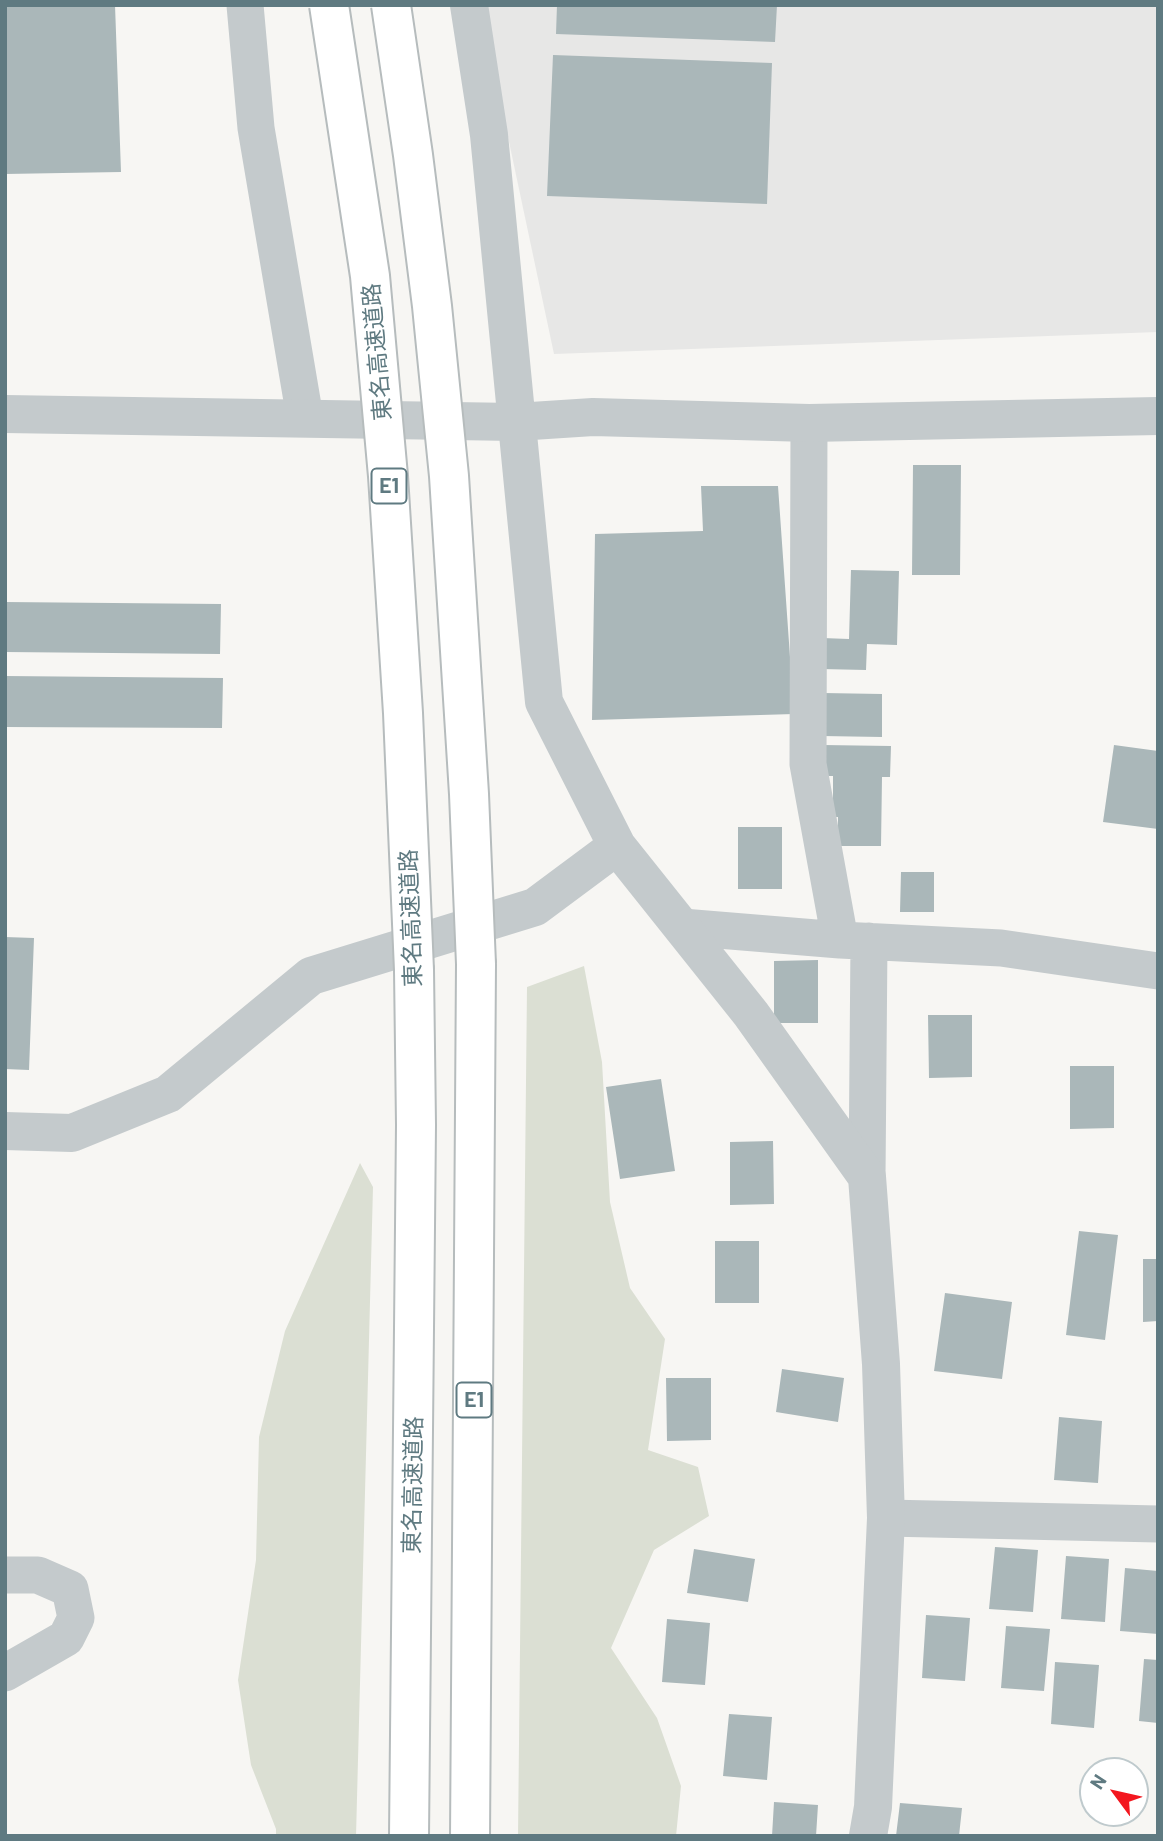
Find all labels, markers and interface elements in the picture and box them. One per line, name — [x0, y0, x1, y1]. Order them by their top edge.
street label: 東名高速道路 — [357, 282, 397, 422]
road number: E1 — [372, 468, 406, 504]
street label: 東名高速道路 — [395, 849, 427, 987]
road number: E1 — [456, 1382, 491, 1418]
street label: 東名高速道路 — [398, 1416, 428, 1554]
north arrow — [1079, 1757, 1149, 1827]
text: N — [1085, 1770, 1111, 1793]

